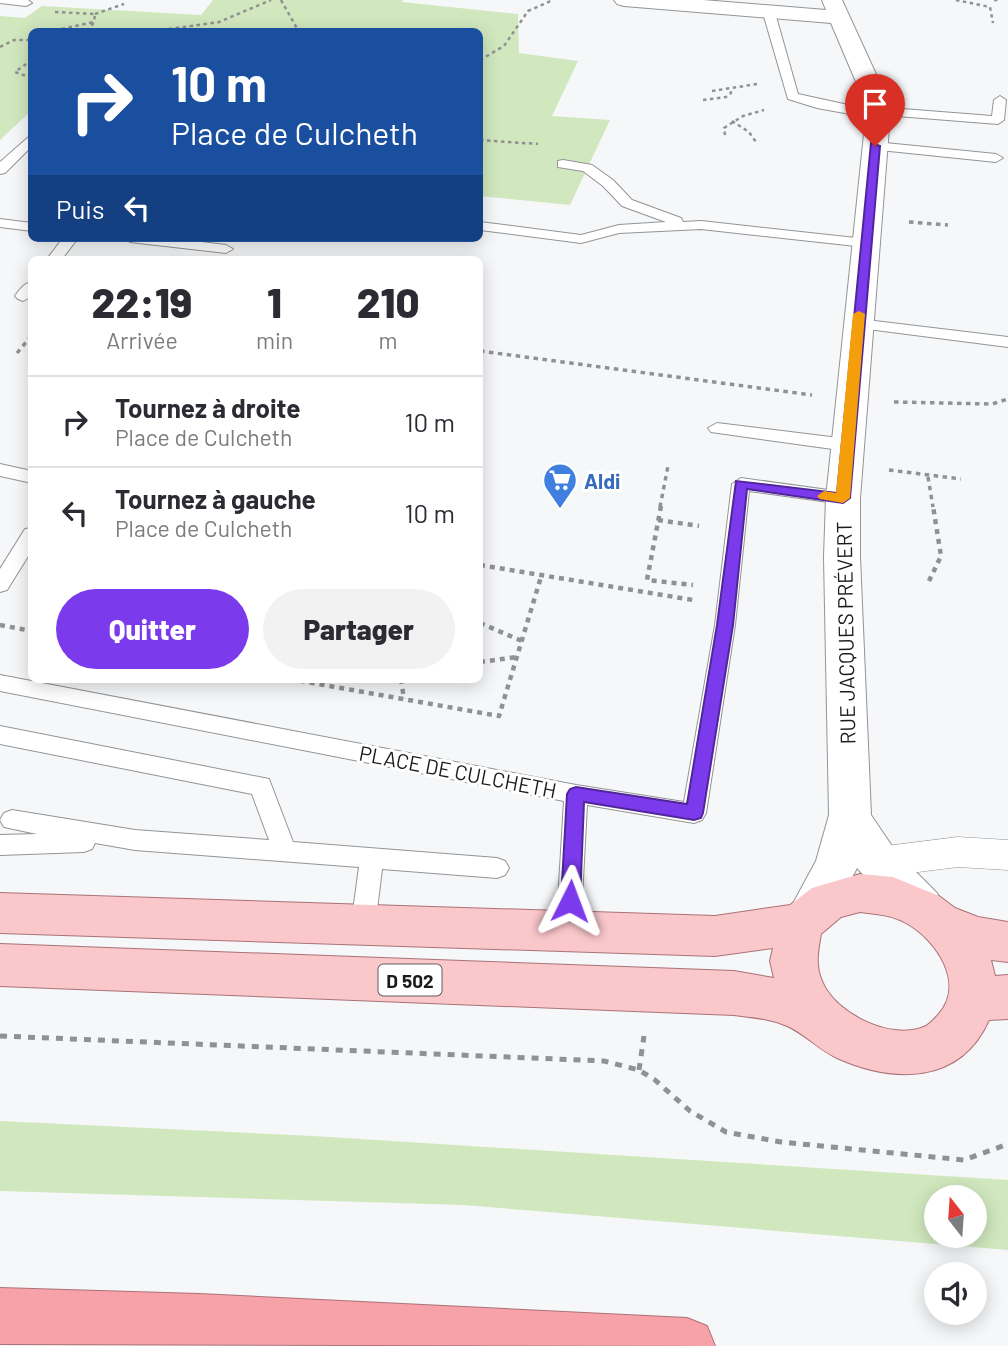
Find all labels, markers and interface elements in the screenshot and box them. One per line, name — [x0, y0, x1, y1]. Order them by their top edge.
text: 10 m — [171, 53, 267, 112]
icon: right — [56, 56, 147, 147]
pin — [845, 74, 905, 146]
icon: arrive — [856, 85, 894, 123]
text: Place de Culcheth — [171, 113, 418, 151]
icon: left — [118, 189, 156, 227]
text: Puis — [56, 193, 104, 224]
text: 22:19 — [92, 276, 192, 326]
text: 1 — [267, 276, 282, 326]
text: 210 — [357, 276, 419, 326]
text: Arrivée — [106, 326, 178, 354]
text: min — [256, 326, 293, 354]
text: m — [379, 326, 398, 354]
text: Tournez à droite — [115, 392, 300, 423]
icon: right — [56, 403, 94, 441]
text: 10 m — [405, 406, 455, 437]
text: Place de Culcheth — [115, 423, 292, 451]
supermarket icon: Aldi — [541, 461, 579, 510]
place label: Aldi — [584, 468, 620, 493]
text: Tournez à gauche — [115, 483, 316, 514]
icon: left — [56, 494, 94, 532]
text: 10 m — [405, 497, 455, 528]
text: Place de Culcheth — [115, 514, 292, 542]
street label: RUE JACQUES PRÉVERT — [831, 521, 859, 745]
button: Quitter — [56, 589, 249, 669]
button: Partager — [263, 589, 455, 669]
street label: PLACE DE CULCHETH — [357, 740, 559, 802]
position arrow — [533, 864, 607, 938]
road number: D 502 — [378, 964, 442, 996]
north arrow — [924, 1185, 987, 1248]
map controls — [924, 1185, 987, 1325]
button: sound — [924, 1262, 987, 1325]

